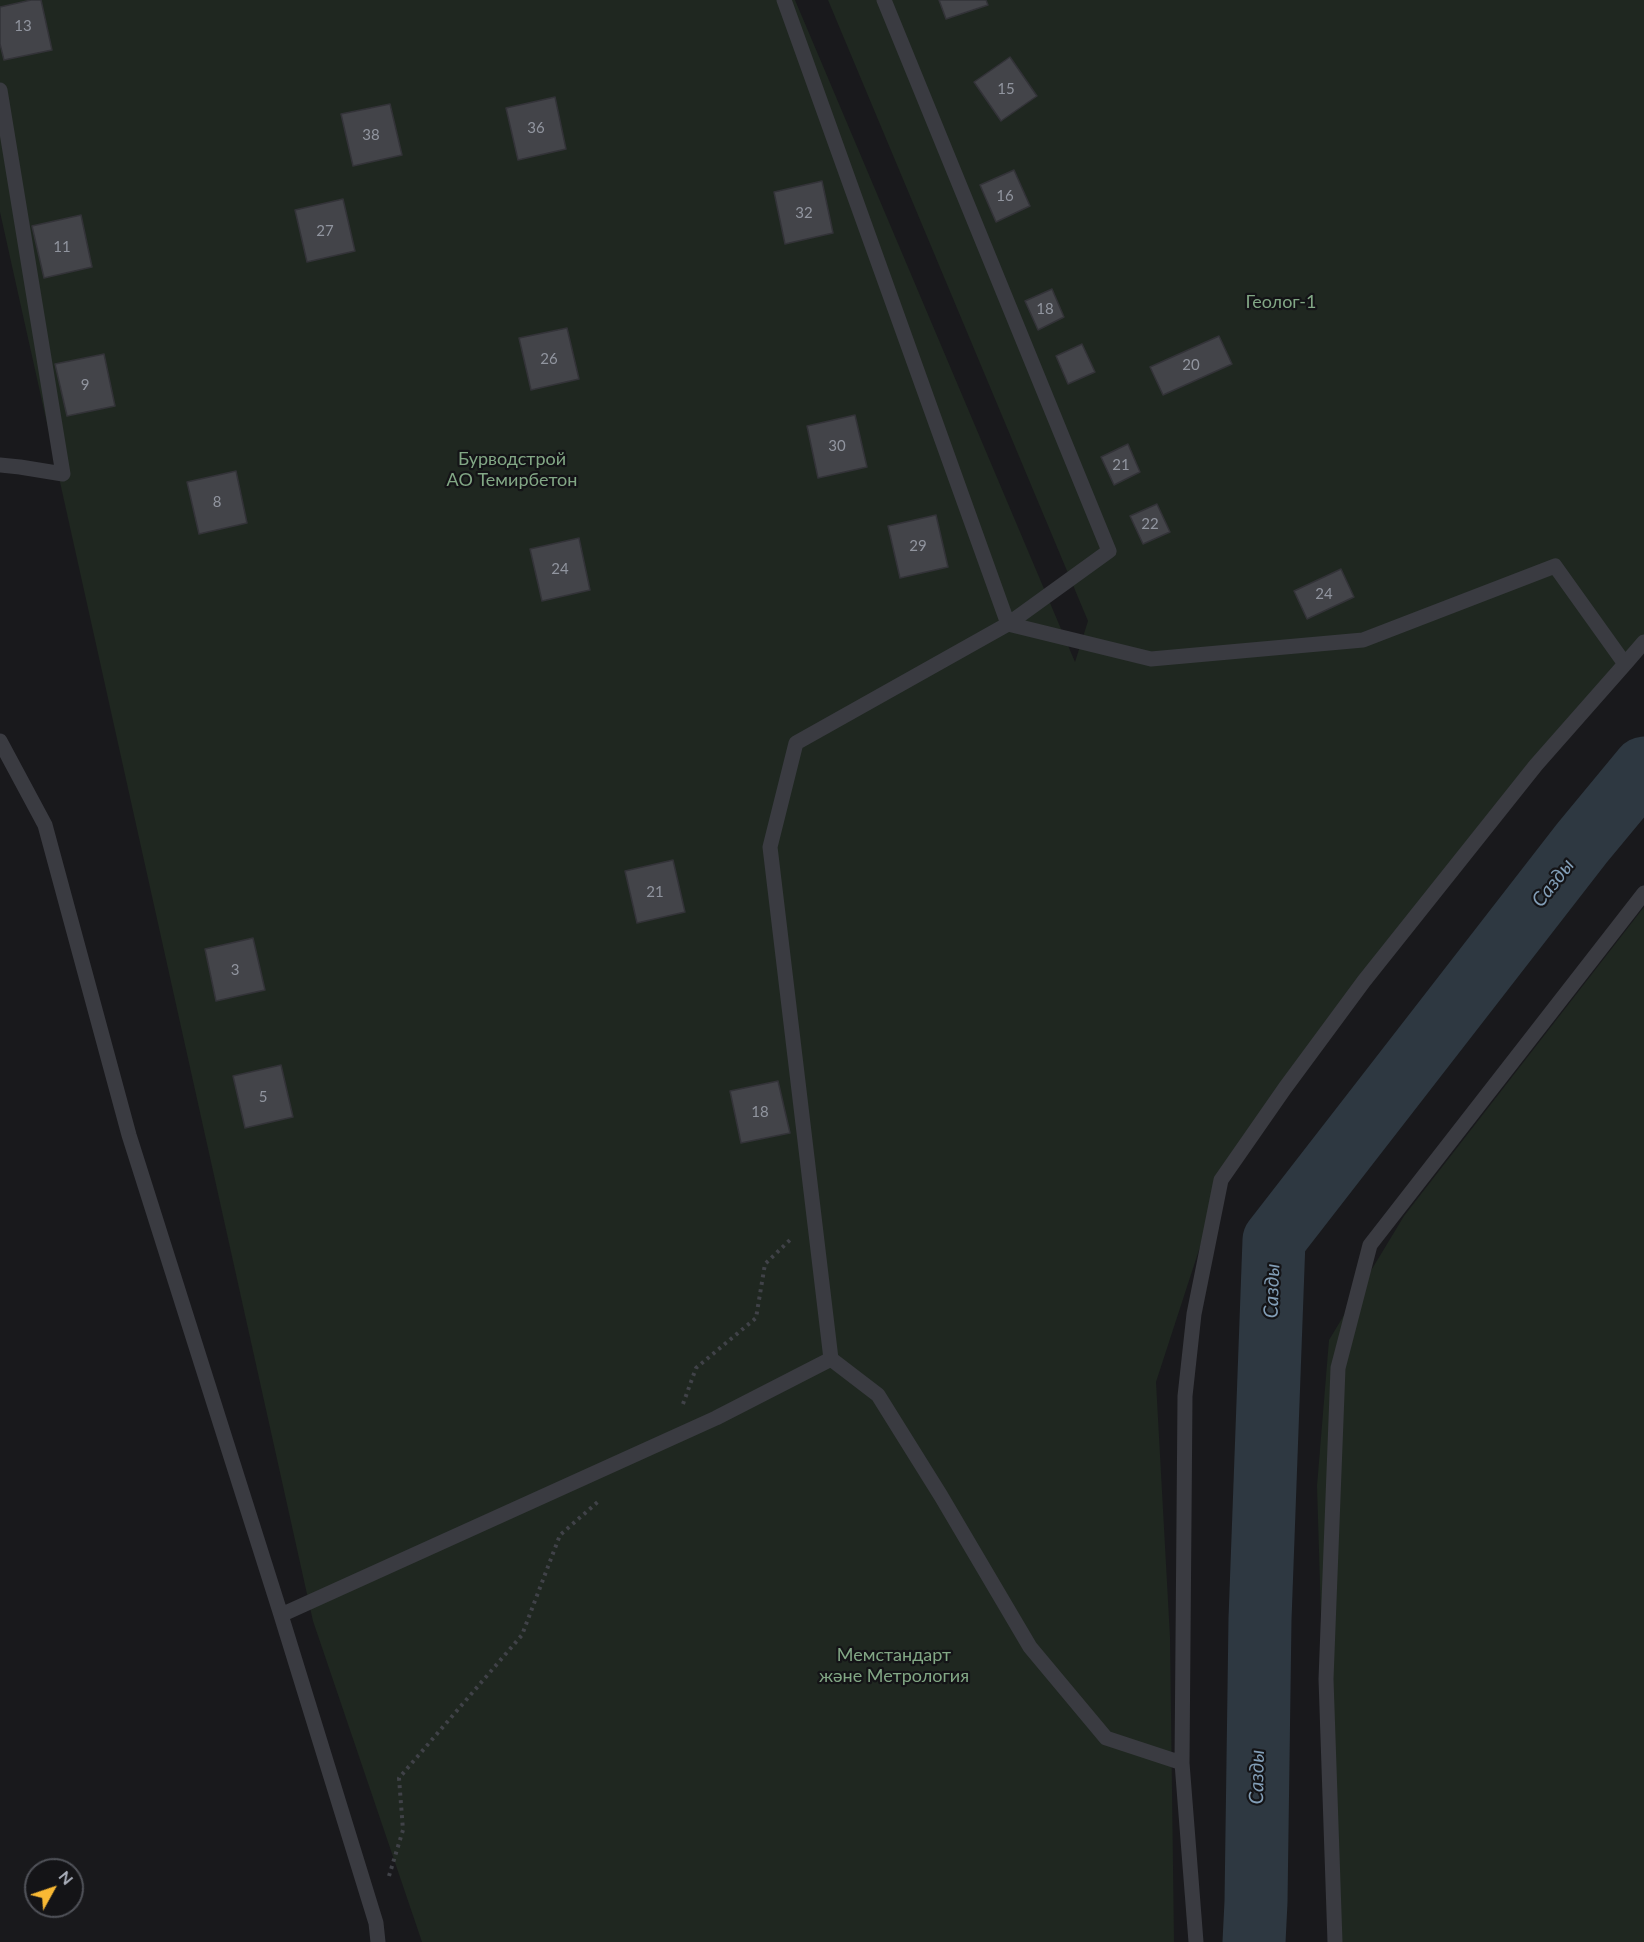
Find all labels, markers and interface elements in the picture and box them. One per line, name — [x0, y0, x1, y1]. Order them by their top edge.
house number: 13 — [14, 17, 32, 35]
house number: 15 — [997, 80, 1015, 98]
house number: 36 — [527, 119, 545, 137]
house number: 38 — [362, 126, 380, 144]
house number: 16 — [996, 187, 1014, 205]
house number: 32 — [795, 204, 813, 222]
house number: 27 — [316, 222, 334, 240]
house number: 11 — [53, 238, 71, 256]
park label: Геолог-1 — [1246, 291, 1316, 313]
house number: 18 — [1036, 300, 1054, 318]
house number: 26 — [540, 350, 558, 368]
house number: 20 — [1182, 356, 1200, 374]
house number: 9 — [81, 376, 89, 394]
house number: 30 — [828, 437, 846, 455]
park label: Бурводстрой АО Темирбетон — [447, 448, 577, 490]
house number: 21 — [1112, 456, 1130, 474]
house number: 8 — [213, 493, 221, 511]
house number: 22 — [1141, 515, 1159, 533]
house number: 29 — [909, 537, 927, 555]
house number: 24 — [551, 560, 569, 578]
house number: 24 — [1315, 585, 1333, 603]
water label: Сазды — [1527, 854, 1579, 912]
house number: 21 — [646, 883, 664, 901]
house number: 3 — [231, 961, 239, 979]
house number: 5 — [259, 1088, 267, 1106]
house number: 18 — [751, 1103, 769, 1121]
water label: Сазды — [1259, 1263, 1285, 1319]
park label: Мемстандарт және Метрология — [819, 1644, 969, 1686]
water label: Сазды — [1245, 1749, 1269, 1805]
north arrow — [24, 1858, 84, 1918]
text: N — [55, 1867, 78, 1888]

